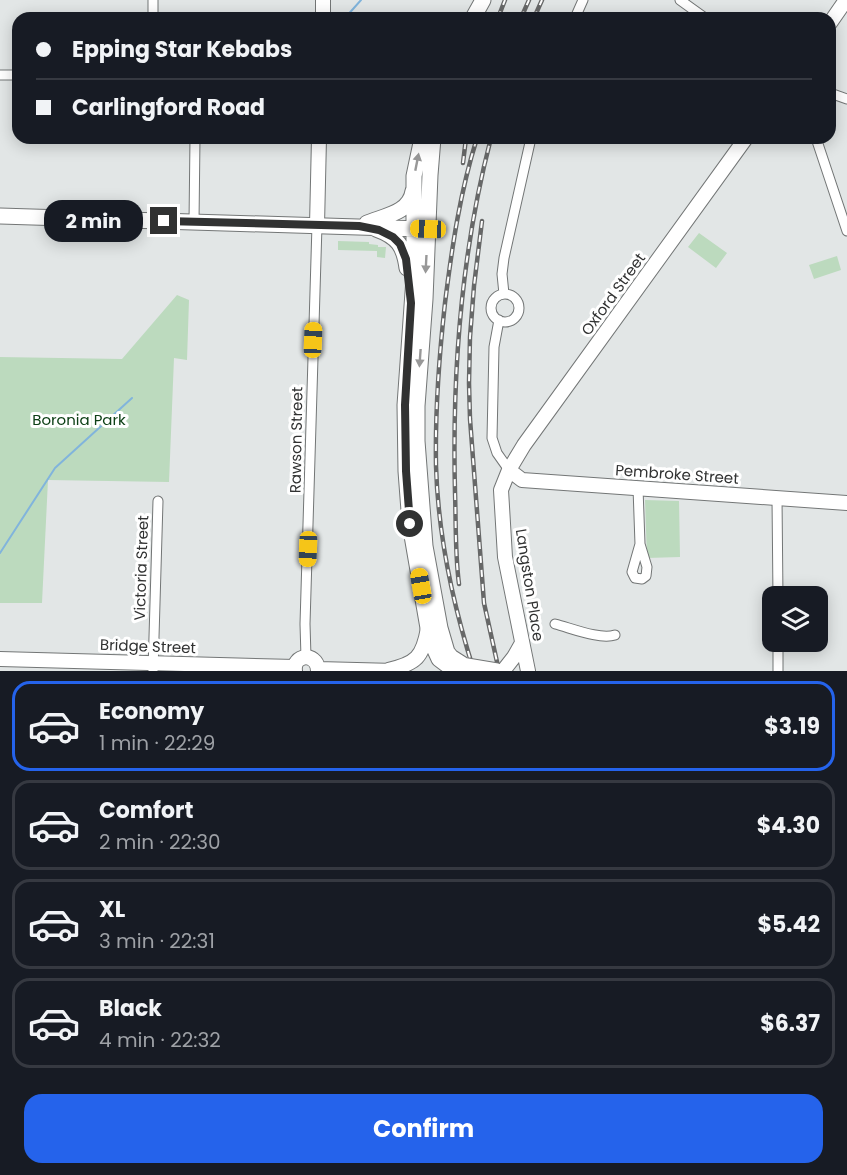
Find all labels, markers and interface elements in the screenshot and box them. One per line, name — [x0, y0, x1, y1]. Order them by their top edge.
text: Epping Star Kebabs — [72, 34, 292, 65]
text: Carlingford Road — [72, 92, 265, 123]
one-way arrow — [413, 152, 422, 171]
callout: 2 min — [44, 200, 143, 242]
text: 2 min — [65, 207, 122, 235]
route end — [150, 207, 177, 234]
car — [410, 219, 446, 239]
street label: Oxford Street — [576, 249, 650, 339]
one-way arrow — [422, 255, 431, 274]
car — [303, 322, 323, 358]
one-way arrow — [416, 348, 425, 367]
street label: Rawson Street — [285, 387, 307, 493]
park label: Boronia Park — [32, 409, 126, 430]
street label: Pembroke Street — [615, 459, 739, 489]
route start — [396, 510, 423, 537]
street label: Victoria Street — [129, 515, 153, 621]
street label: Langston Place — [511, 527, 549, 643]
car — [298, 531, 318, 567]
car — [409, 567, 433, 605]
map controls — [762, 586, 828, 652]
button: layers — [762, 586, 828, 652]
street label: Bridge Street — [100, 634, 196, 658]
text: Economy — [99, 696, 204, 727]
icon: car — [27, 699, 81, 753]
text: $3.19 — [764, 711, 820, 742]
text: 1 min · 22:29 — [99, 729, 215, 757]
text: Comfort — [99, 795, 193, 826]
icon: car — [27, 798, 81, 852]
text: $4.30 — [757, 810, 820, 841]
text: 2 min · 22:30 — [99, 828, 221, 856]
text: XL — [99, 894, 125, 925]
icon: car — [27, 897, 81, 951]
text: $5.42 — [758, 909, 820, 940]
text: 3 min · 22:31 — [99, 927, 215, 955]
text: Black — [99, 993, 162, 1024]
icon: car — [27, 996, 81, 1050]
text: $6.37 — [760, 1008, 820, 1039]
text: 4 min · 22:32 — [99, 1026, 221, 1054]
button: Confirm — [24, 1094, 823, 1163]

